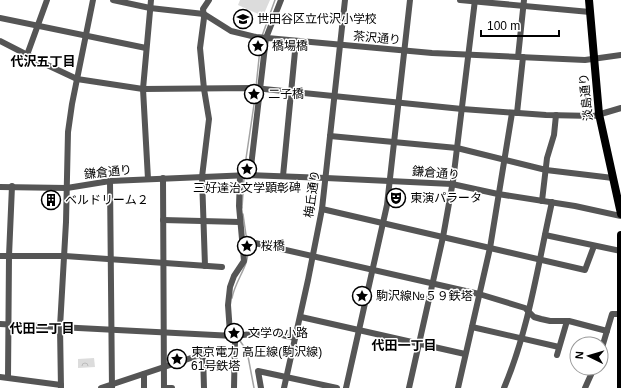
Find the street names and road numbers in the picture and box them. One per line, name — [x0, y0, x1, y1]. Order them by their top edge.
street label: 茶沢通り — [352, 29, 402, 47]
street label: 淡島通り — [577, 72, 595, 122]
street label: 鎌倉通り — [83, 163, 133, 181]
street label: 鎌倉通り — [411, 164, 461, 182]
street label: 梅丘通り — [302, 169, 322, 219]

